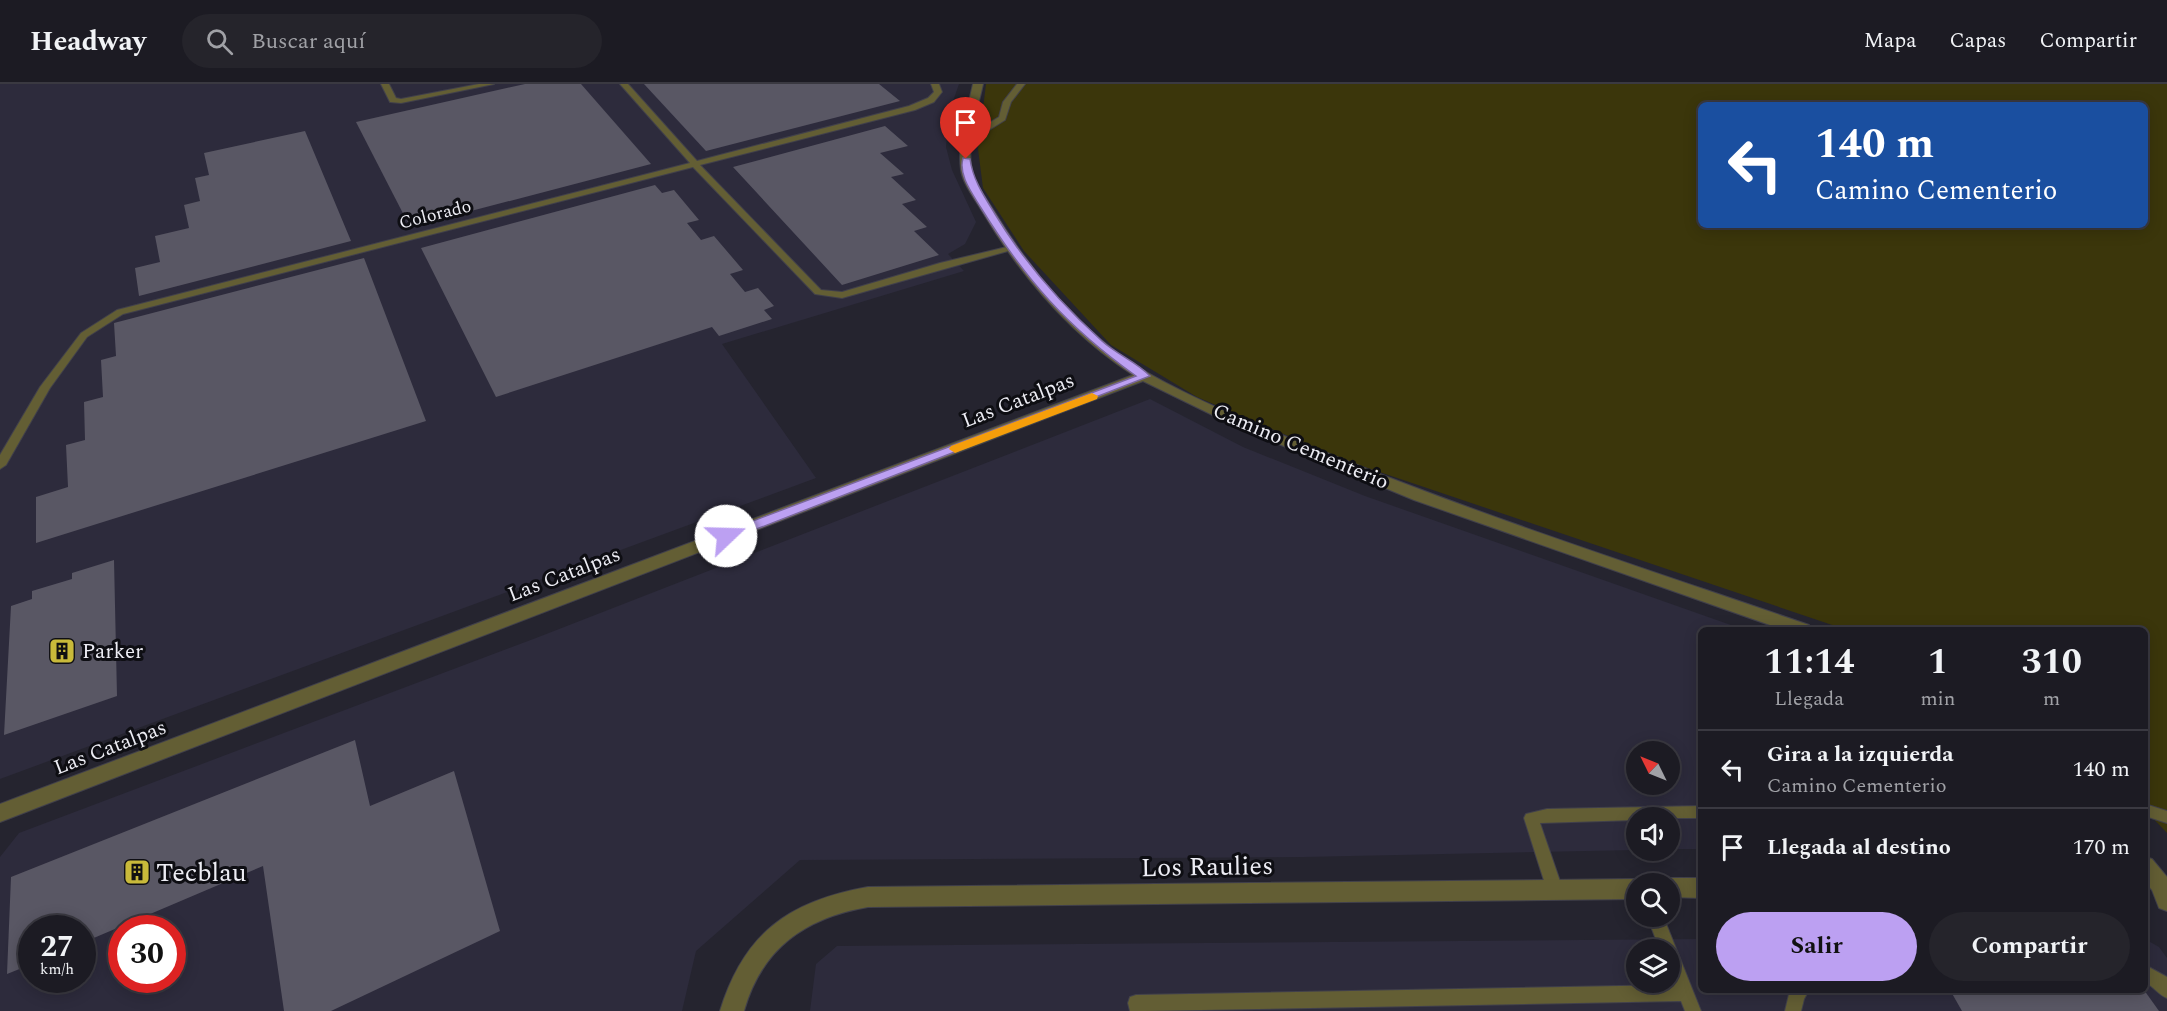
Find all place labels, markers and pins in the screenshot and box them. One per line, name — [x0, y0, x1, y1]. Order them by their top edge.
pin — [940, 97, 991, 159]
building icon: Parker — [47, 636, 77, 666]
place label: Parker — [82, 636, 143, 668]
place label: Tecblau — [156, 853, 247, 893]
building icon: Tecblau — [122, 857, 152, 887]

